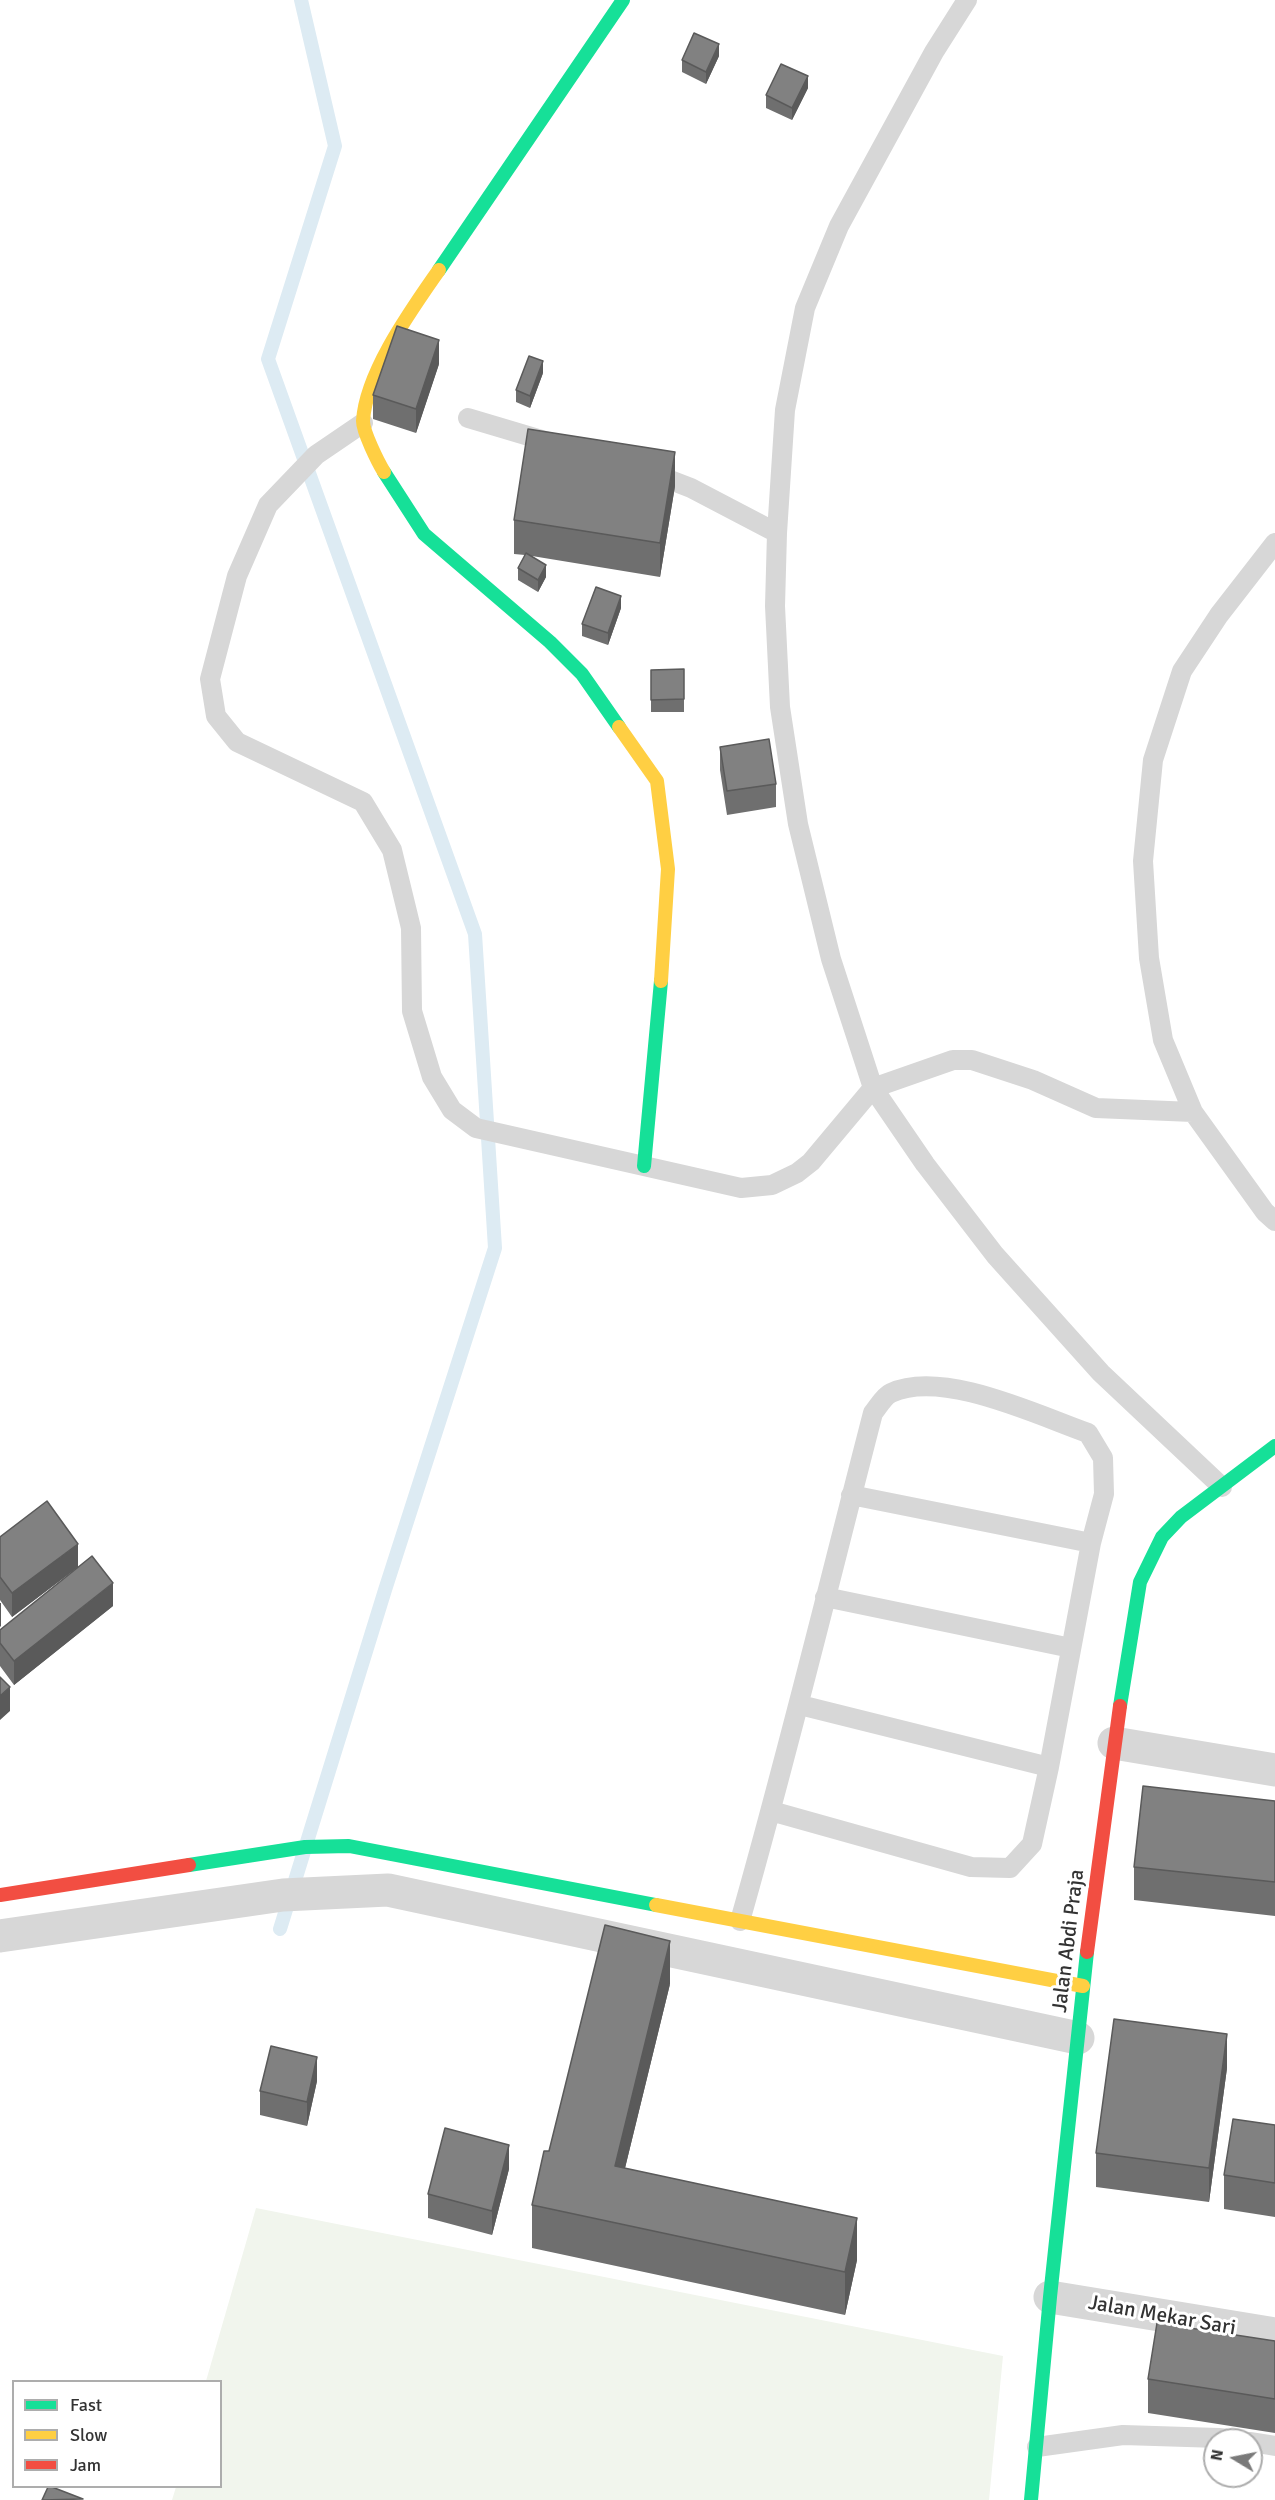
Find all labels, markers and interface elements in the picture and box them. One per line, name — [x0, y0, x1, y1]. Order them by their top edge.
street label: Jalan Abdi Praja — [1048, 1868, 1090, 2014]
street label: Jalan Mekar Sari — [1086, 2291, 1238, 2341]
legend — [12, 2380, 222, 2488]
text: Fast — [70, 2394, 102, 2416]
text: Slow — [70, 2424, 107, 2446]
north arrow — [1203, 2428, 1263, 2488]
text: N — [1206, 2448, 1228, 2462]
text: Jam — [70, 2454, 101, 2476]

